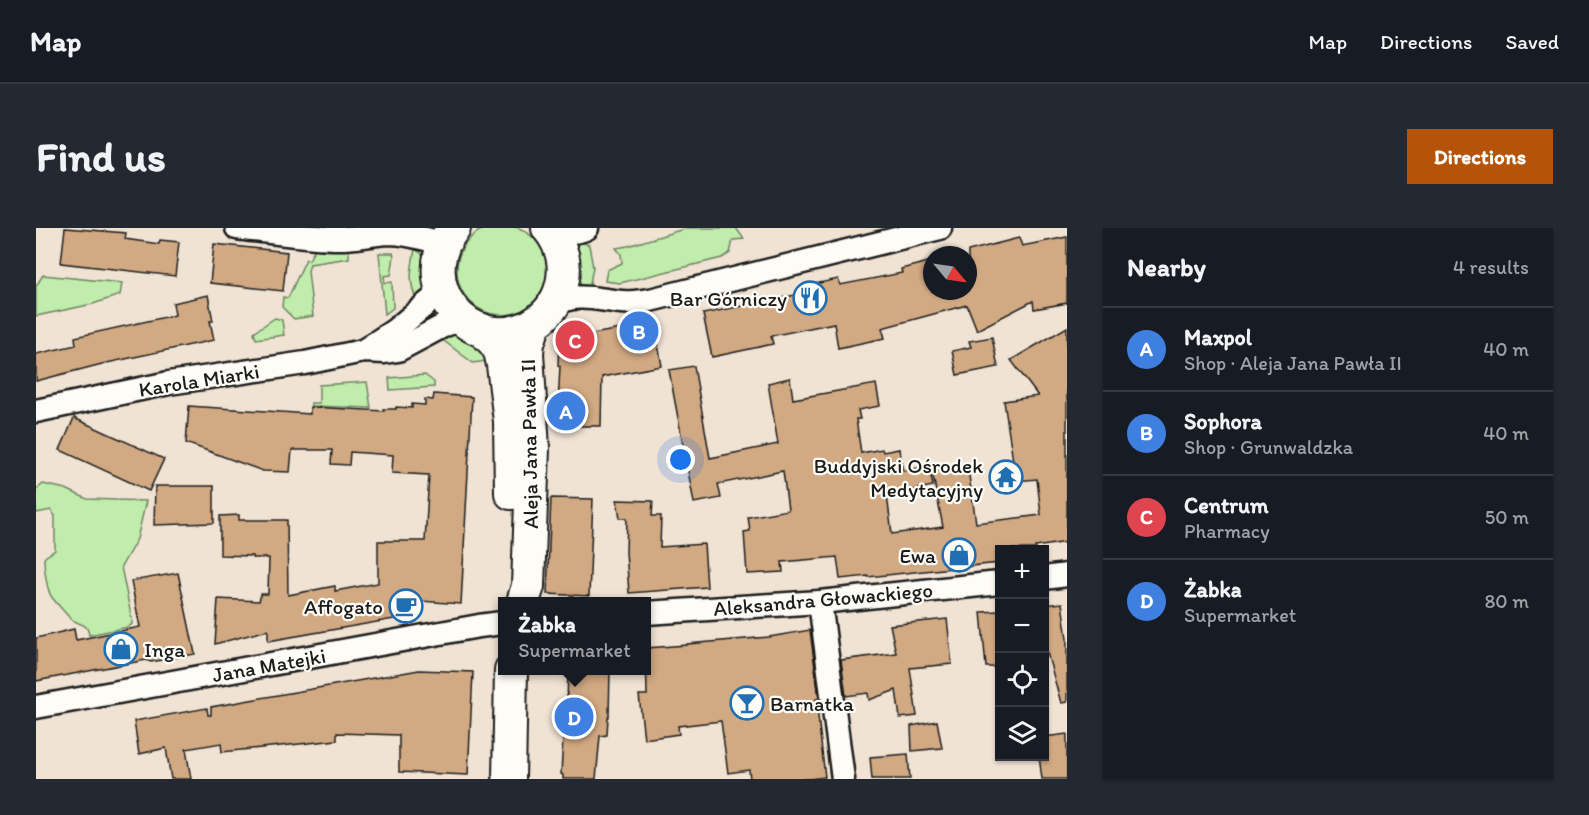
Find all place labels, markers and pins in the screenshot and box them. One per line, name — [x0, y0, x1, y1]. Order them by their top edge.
restaurant icon: Bar Górniczy — [792, 280, 828, 316]
place label: Bar Górniczy — [670, 286, 787, 311]
pin: B — [620, 308, 658, 354]
pin: C — [556, 318, 594, 362]
pin: A — [546, 388, 586, 434]
place label: Buddyjski Ośrodek Medytacyjny — [814, 453, 983, 502]
temple icon: Buddyjski Ośrodek Medytacyjny — [988, 459, 1024, 495]
shop icon: Ewa — [941, 537, 977, 573]
place label: Ewa — [900, 543, 936, 568]
cafe icon: Affogato — [388, 588, 424, 624]
place label: Affogato — [304, 594, 383, 619]
shop icon: Inga — [103, 631, 139, 667]
place label: Inga — [144, 637, 185, 662]
bar icon: Barnatka — [729, 685, 765, 721]
place label: Barnatka — [770, 691, 854, 716]
pin: D — [554, 694, 594, 740]

